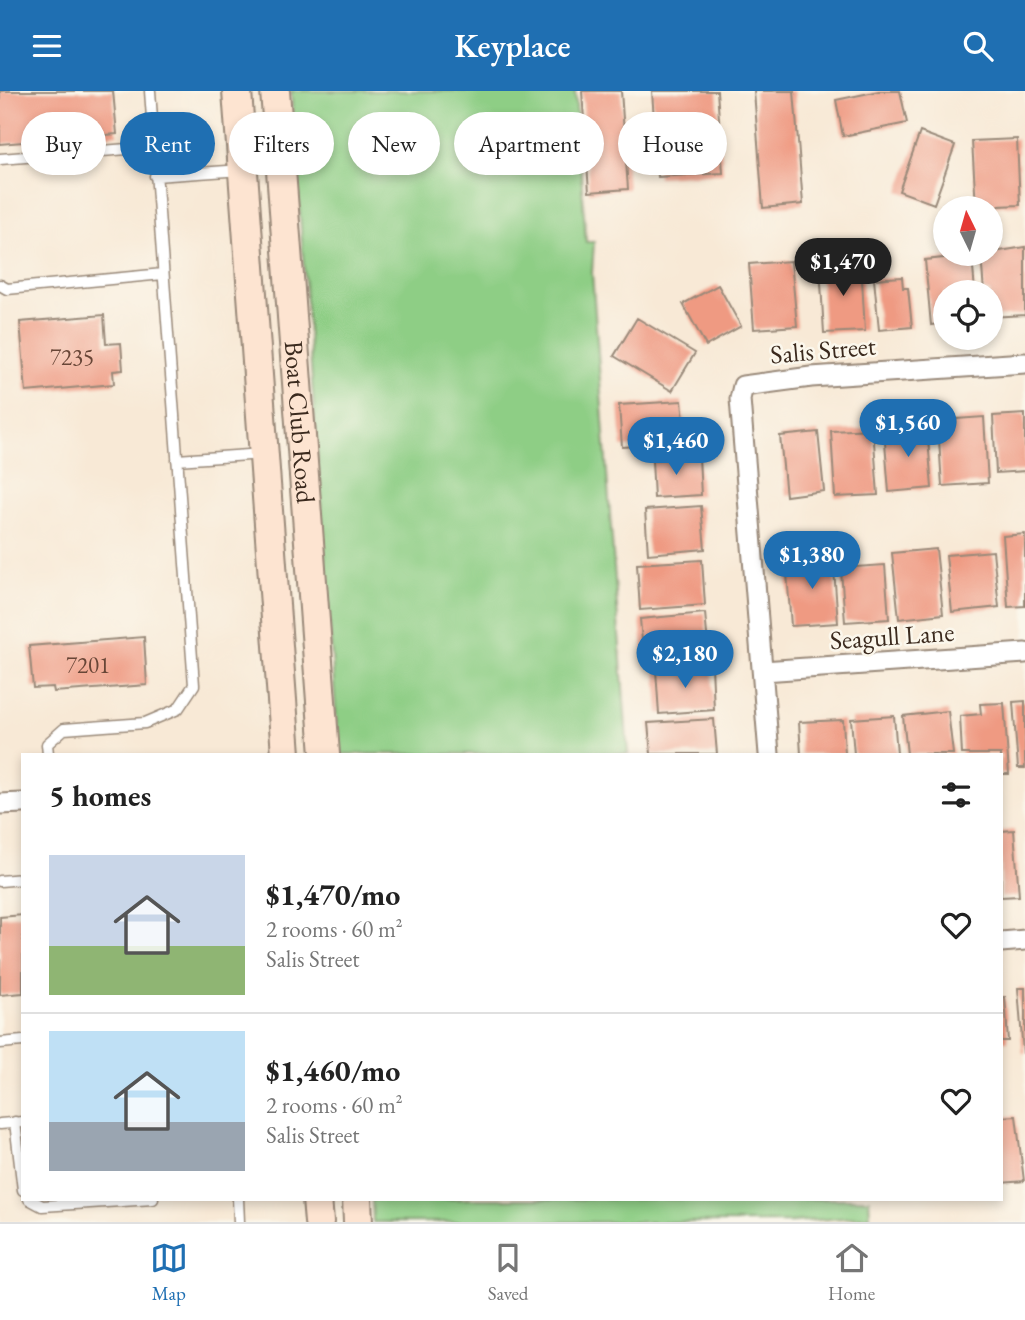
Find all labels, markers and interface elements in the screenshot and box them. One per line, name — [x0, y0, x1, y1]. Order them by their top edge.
text: Keyplace — [454, 25, 571, 67]
icon: menu — [28, 27, 66, 65]
icon: search — [959, 27, 997, 65]
chip: Buy — [21, 112, 106, 175]
chip: Rent — [120, 112, 215, 175]
chip: Filters — [229, 112, 334, 175]
chip: New — [348, 112, 440, 175]
chip: Apartment — [454, 112, 604, 175]
chip: House — [618, 112, 727, 175]
north arrow — [933, 196, 1003, 266]
map controls — [933, 196, 1003, 350]
pin: $1,470 — [786, 239, 900, 298]
text: $1,470 — [811, 246, 875, 276]
button: locate — [933, 280, 1003, 350]
street label: Salis Street — [769, 328, 877, 372]
street label: Boat Club Road — [277, 340, 323, 505]
house number: 7235 — [50, 342, 94, 372]
pin: $1,560 — [851, 399, 965, 459]
text: $1,560 — [876, 407, 940, 437]
pin: $1,460 — [619, 417, 733, 477]
text: $1,460 — [644, 425, 708, 455]
pin: $1,380 — [755, 531, 869, 591]
text: $1,380 — [780, 539, 844, 569]
street label: Seagull Lane — [829, 615, 955, 657]
pin: $2,180 — [628, 631, 742, 690]
text: $2,180 — [653, 638, 717, 668]
house number: 7201 — [66, 650, 110, 680]
text: 5 homes — [49, 776, 151, 815]
icon: filters — [937, 776, 975, 814]
text: $1,470/mo — [266, 875, 400, 914]
icon: home — [105, 883, 189, 967]
icon: heart — [937, 906, 975, 944]
text: 2 rooms · 60 m² — [266, 914, 403, 944]
text: Salis Street — [266, 944, 360, 974]
text: $1,460/mo — [266, 1051, 400, 1090]
icon: home — [105, 1059, 189, 1143]
icon: heart — [937, 1082, 975, 1120]
text: 2 rooms · 60 m² — [266, 1090, 403, 1120]
text: Salis Street — [266, 1120, 360, 1150]
tab: Map — [150, 1239, 188, 1306]
tab: Saved — [488, 1239, 528, 1306]
tab: Home — [828, 1239, 875, 1306]

